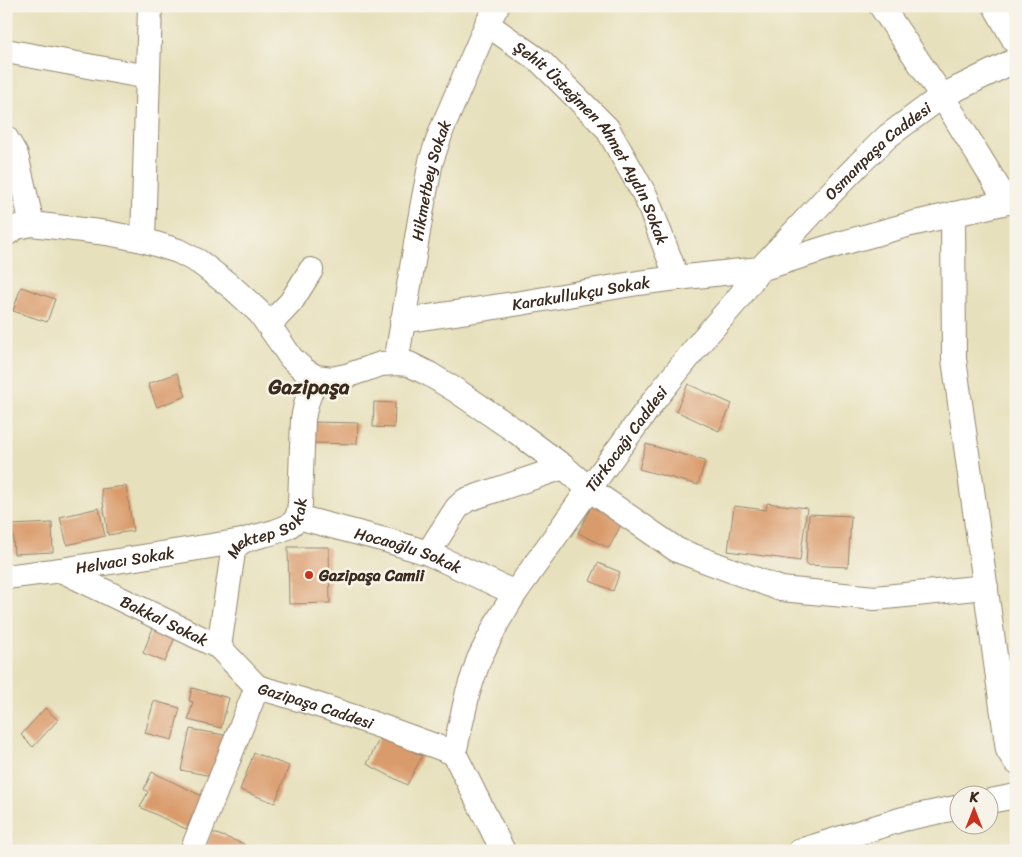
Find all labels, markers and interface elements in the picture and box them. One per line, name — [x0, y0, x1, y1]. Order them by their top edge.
street label: Şehit Üsteğmen Ahmet Aydın Sokak — [507, 33, 677, 249]
street label: Osmanpaşa Caddesi — [817, 94, 938, 207]
street label: Hikmetbey Sokak — [403, 115, 459, 243]
street label: Karakullukçu Sokak — [510, 268, 652, 319]
district label: Gazipaşa — [267, 368, 350, 406]
street label: Türkocağı Caddesi — [577, 379, 676, 499]
street label: Mektep Sokak — [218, 497, 315, 564]
street label: Hocaoğlu Sokak — [351, 519, 467, 582]
street label: Helvacı Sokak — [73, 538, 177, 582]
place label: Gazipaşa Camii — [318, 561, 426, 590]
marker: Gazipaşa Camii — [303, 569, 315, 581]
street label: Bakkal Sokak — [115, 587, 214, 655]
street label: Gazipaşa Caddesi — [255, 674, 378, 738]
north arrow — [950, 784, 1000, 834]
text: K — [969, 785, 980, 810]

